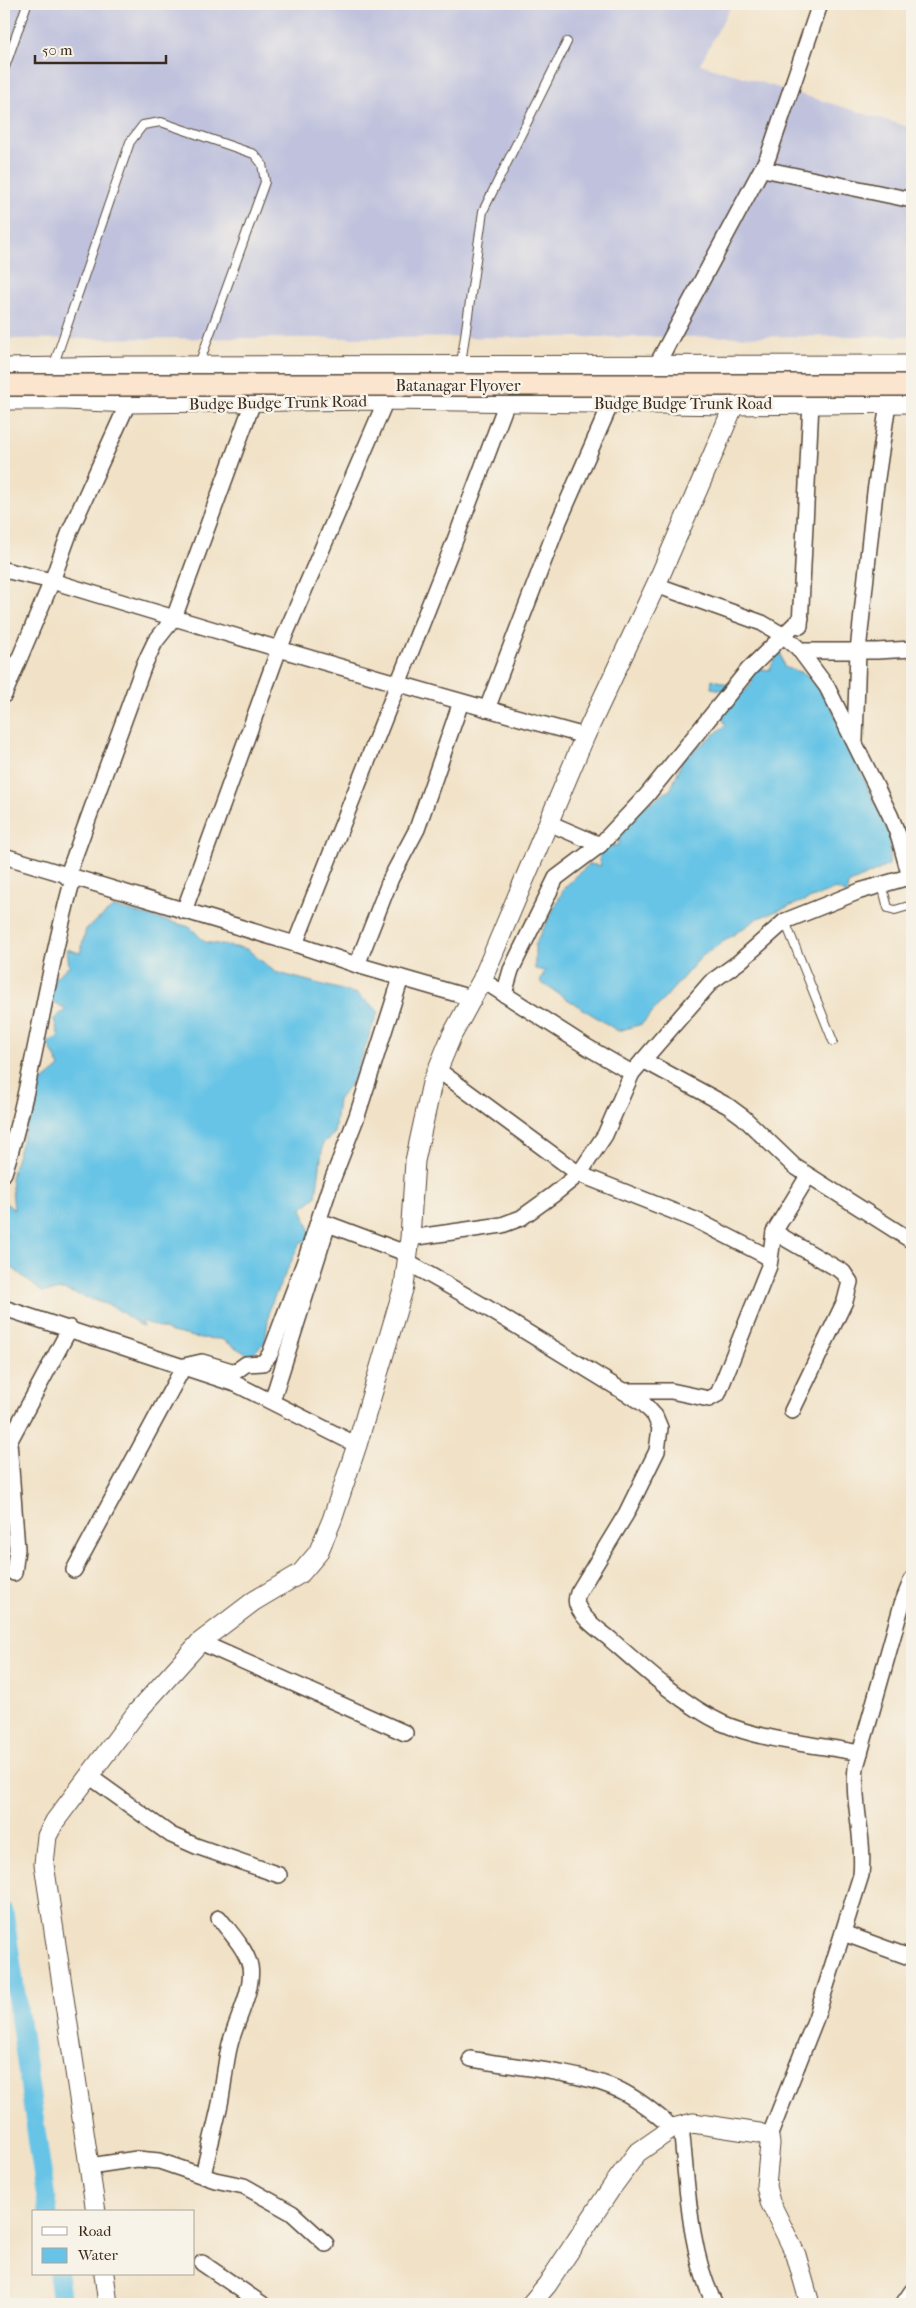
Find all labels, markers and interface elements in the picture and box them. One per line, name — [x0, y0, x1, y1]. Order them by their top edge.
scale bar — [35, 32, 166, 64]
text: 50 m — [42, 41, 73, 59]
street label: Batanagar Flyover — [395, 376, 521, 395]
street label: Budge Budge Trunk Road — [189, 391, 368, 414]
street label: Budge Budge Trunk Road — [594, 394, 772, 413]
legend — [32, 2210, 195, 2276]
text: Road — [78, 2222, 112, 2240]
text: Water — [77, 2246, 118, 2264]

